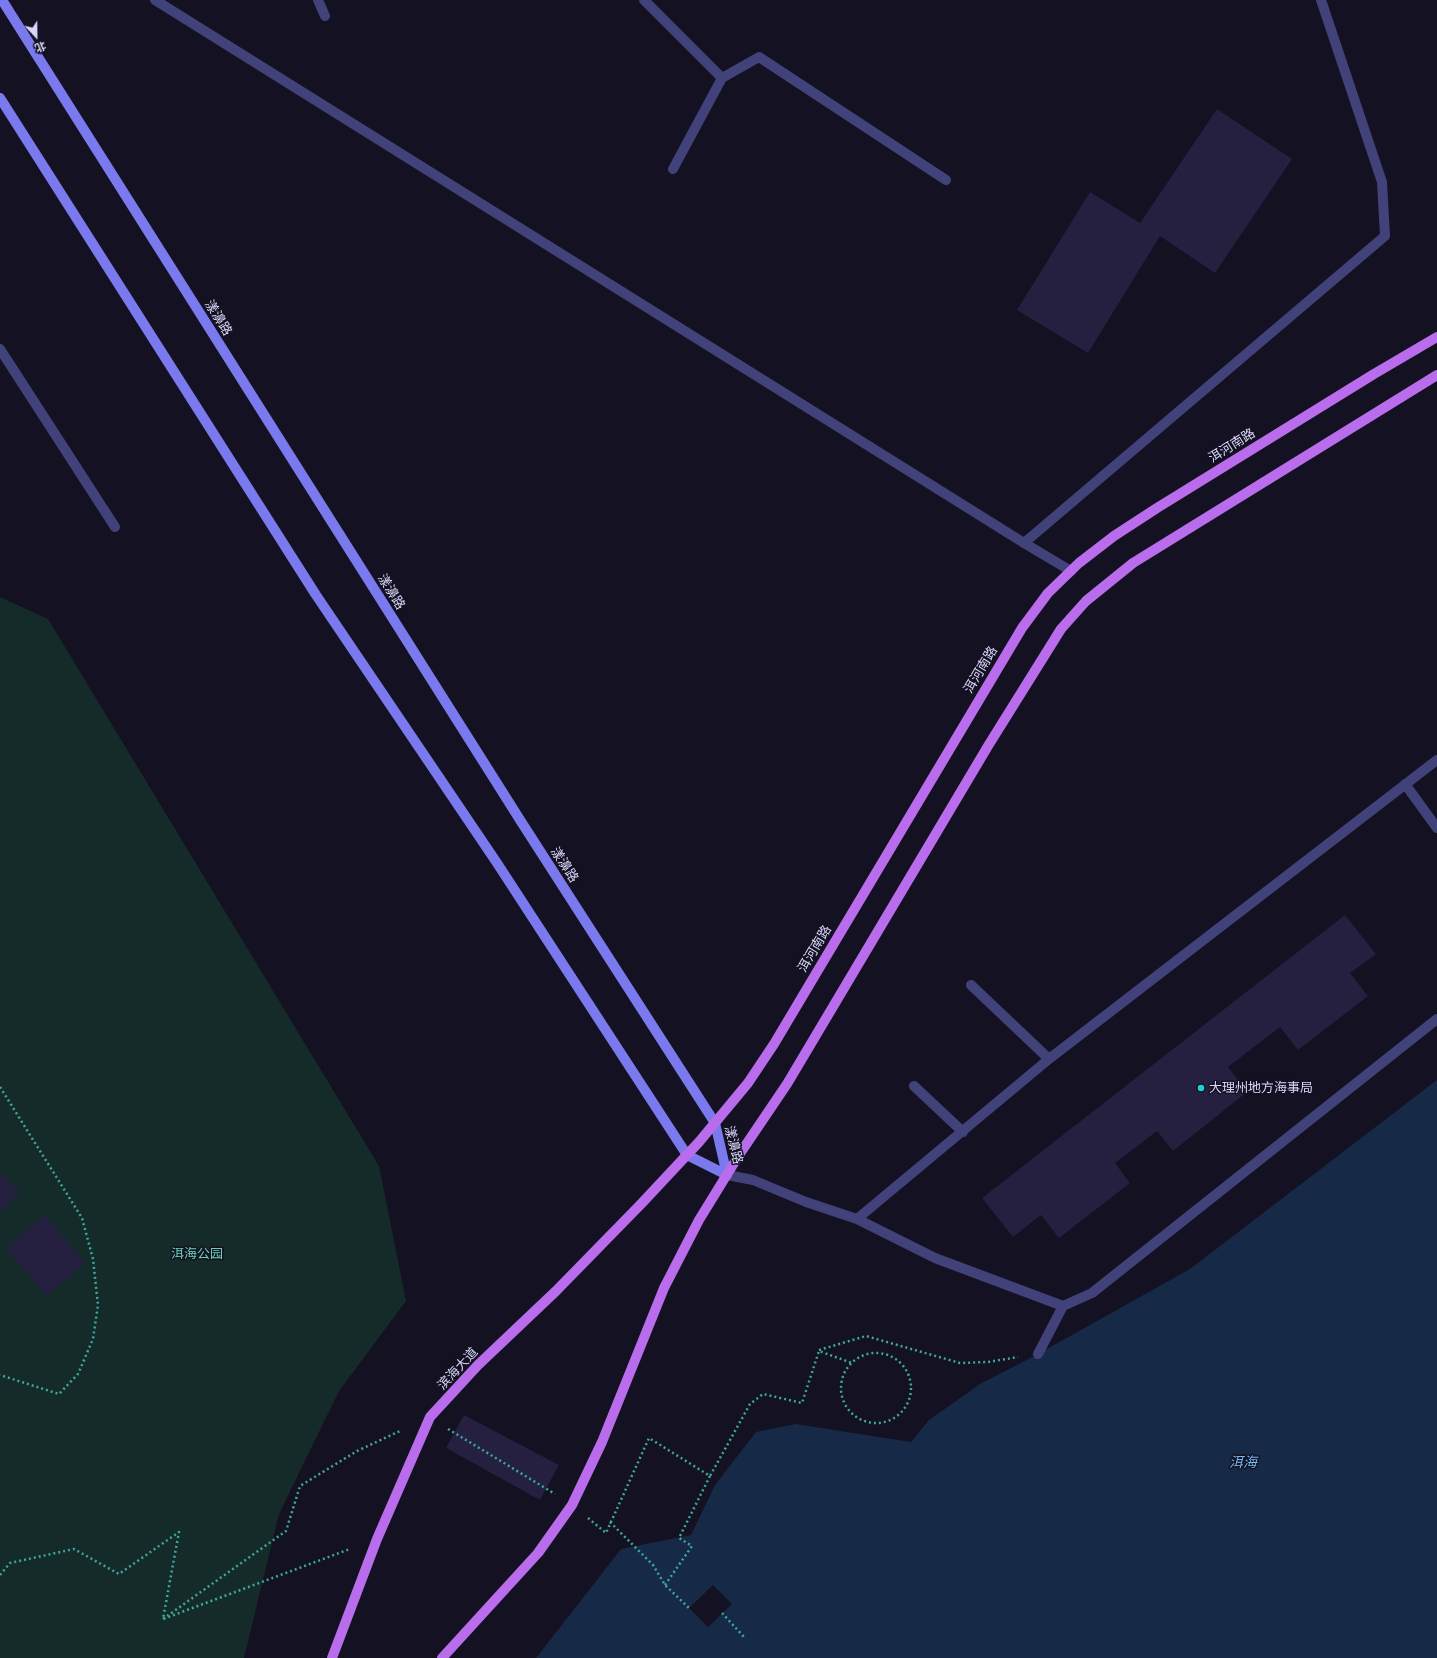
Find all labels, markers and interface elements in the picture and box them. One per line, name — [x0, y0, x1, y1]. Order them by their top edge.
north arrow — [16, 16, 56, 56]
text: 北 — [33, 39, 49, 57]
street label: 漾濞路 — [201, 297, 235, 339]
street label: 洱河南路 — [1206, 426, 1258, 466]
street label: 漾濞路 — [374, 571, 408, 613]
street label: 洱河南路 — [961, 644, 1001, 696]
street label: 漾濞路 — [547, 844, 581, 886]
street label: 洱河南路 — [795, 923, 835, 975]
place label: 大理州地方海事局 — [1209, 1080, 1313, 1096]
marker: 大理州地方海事局 — [1196, 1083, 1206, 1093]
street label: 漾濞路 — [721, 1124, 745, 1166]
park label: 洱海公园 — [171, 1246, 223, 1262]
street label: 滨海大道 — [435, 1345, 481, 1393]
water label: 洱海 — [1229, 1455, 1257, 1471]

